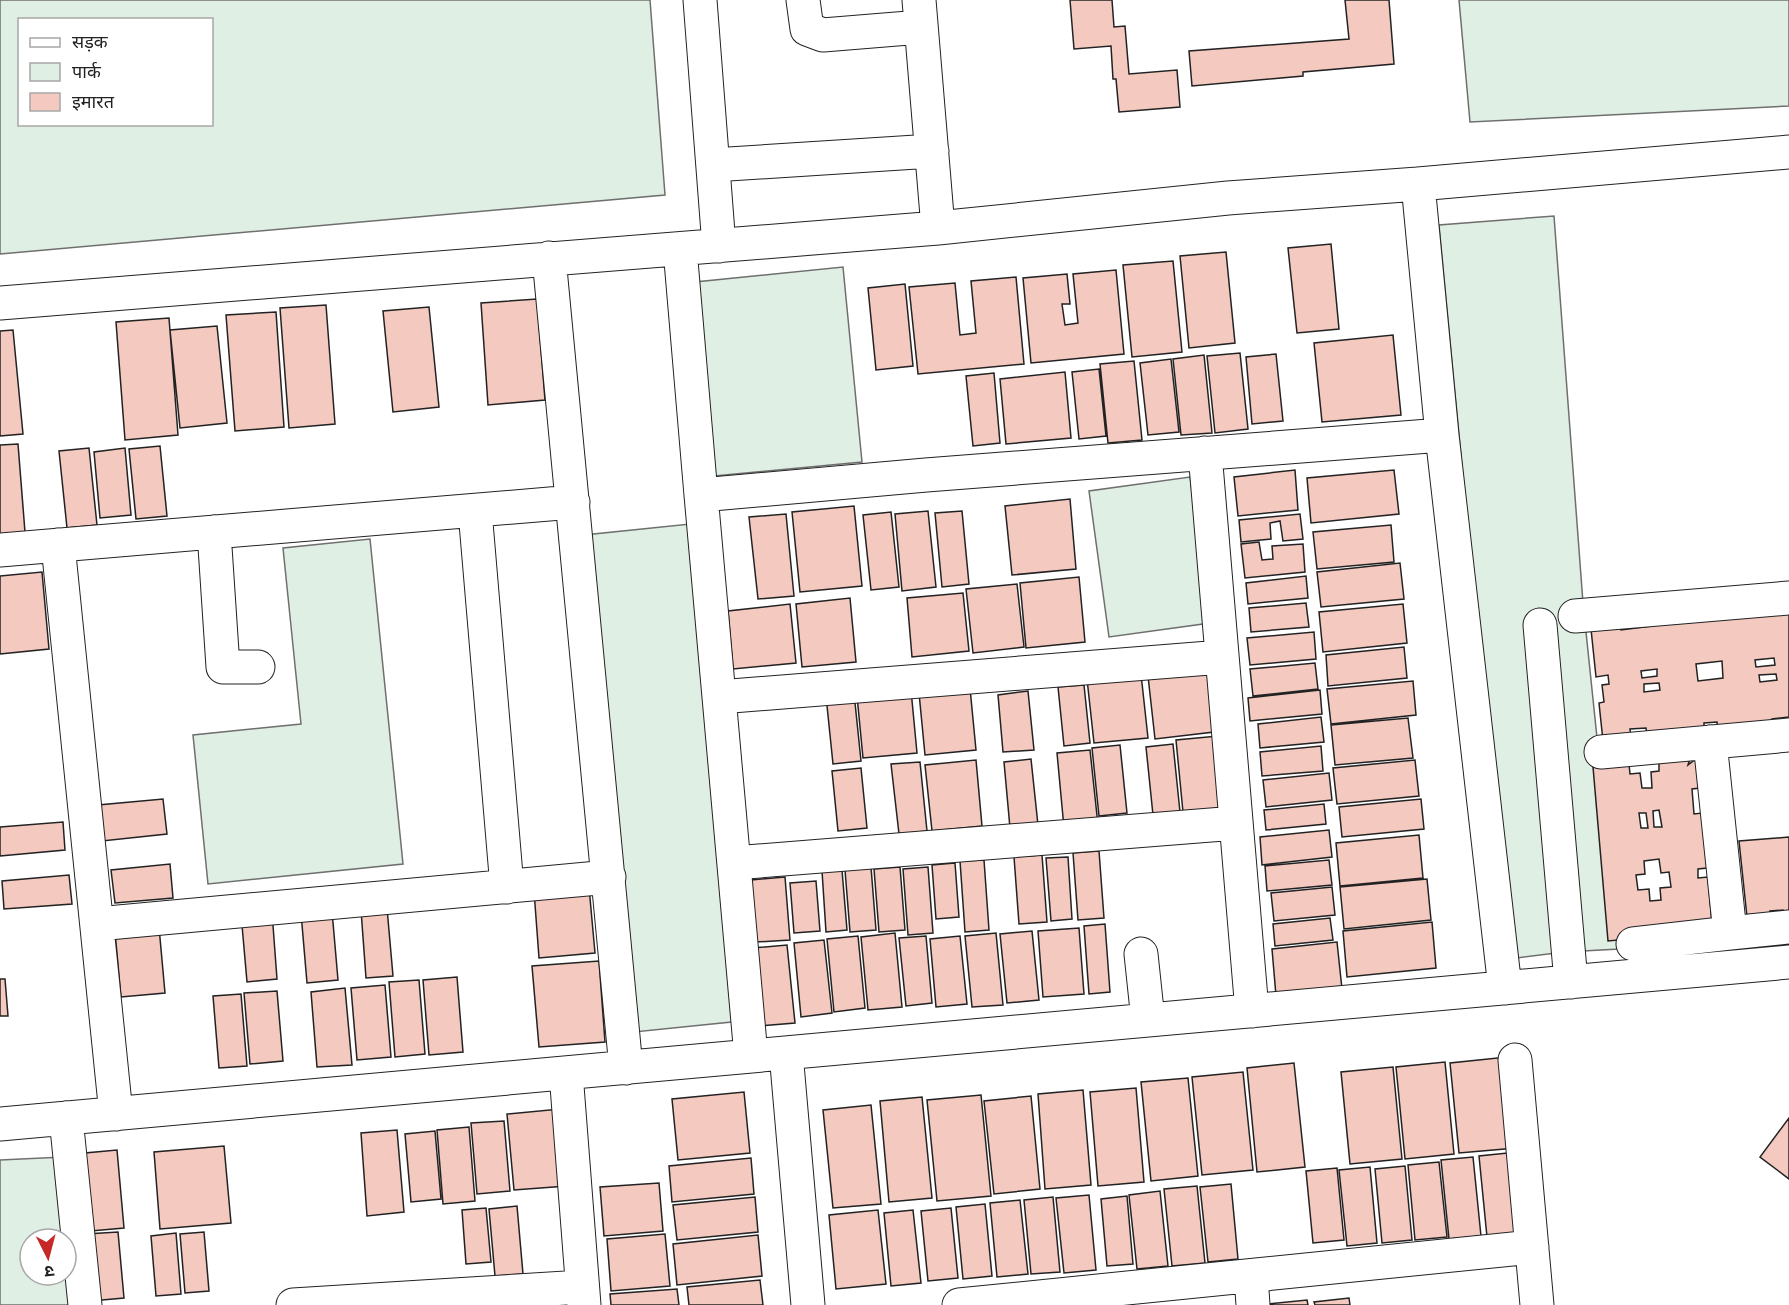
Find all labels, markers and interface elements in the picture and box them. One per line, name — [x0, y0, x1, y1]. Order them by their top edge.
legend — [18, 18, 213, 126]
text: सड़क — [72, 31, 109, 53]
text: पार्क — [72, 61, 102, 83]
text: इमारत — [72, 91, 115, 113]
north arrow — [18, 1227, 78, 1287]
text: उ — [43, 1260, 55, 1281]

